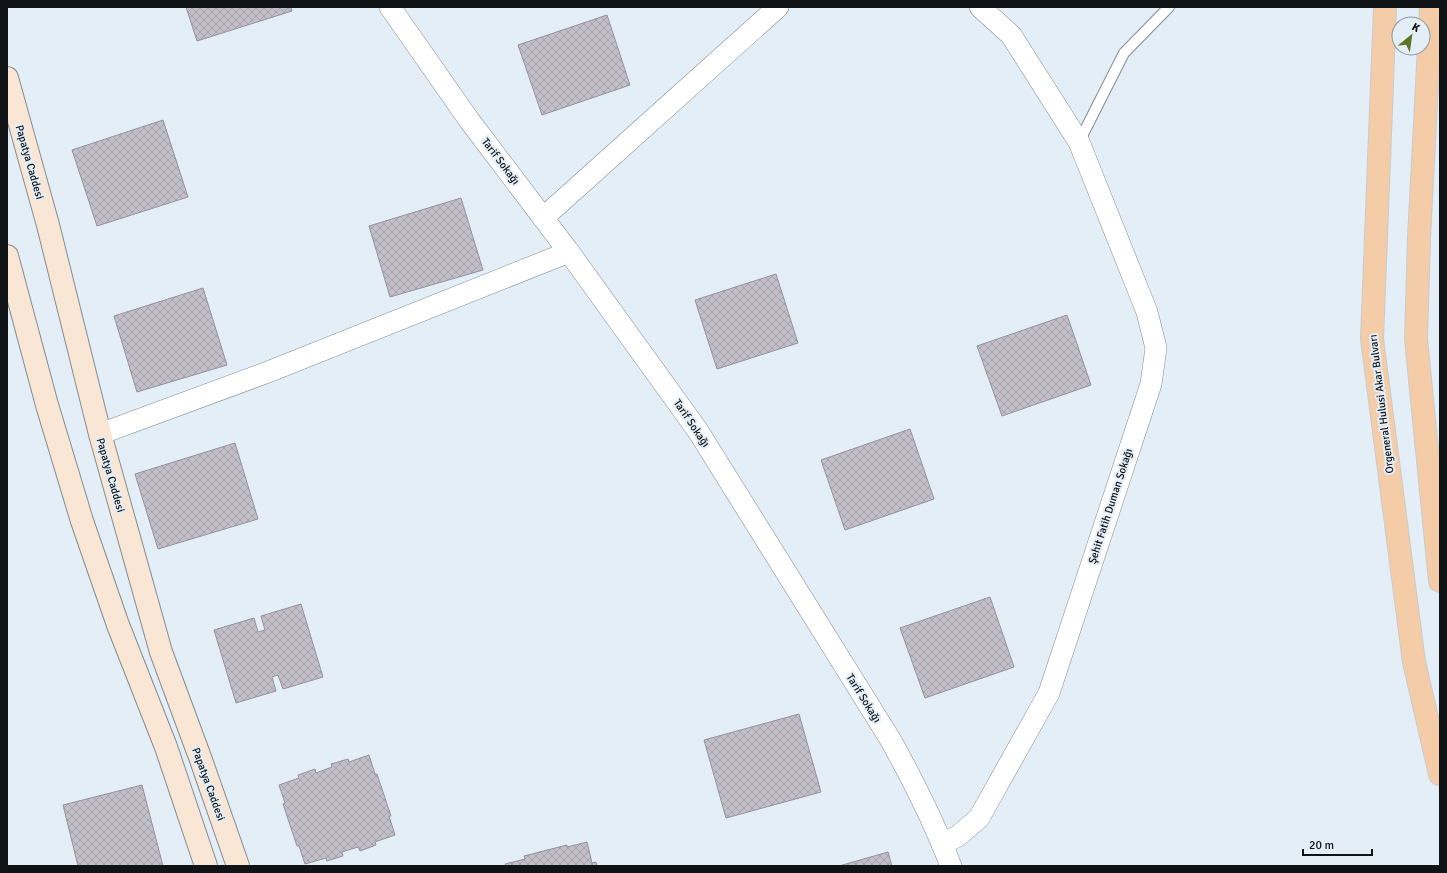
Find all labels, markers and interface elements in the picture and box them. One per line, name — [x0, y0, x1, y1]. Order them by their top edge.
north arrow — [1391, 16, 1431, 56]
text: K — [1409, 20, 1422, 35]
street label: Papatya Caddesi — [13, 123, 46, 201]
street label: Tarif Sokağı — [479, 135, 522, 187]
street label: Orgeneral Hulusi Akar Bulvarı — [1367, 334, 1396, 474]
street label: Tarif Sokağı — [671, 397, 712, 450]
street label: Papatya Caddesi — [94, 436, 127, 514]
street label: Şehit Fatih Duman Sokağı — [1086, 447, 1135, 565]
street label: Tarif Sokağı — [843, 671, 884, 725]
street label: Papatya Caddesi — [189, 746, 228, 823]
scale bar — [1303, 831, 1372, 857]
text: 20 m — [1309, 838, 1334, 853]

